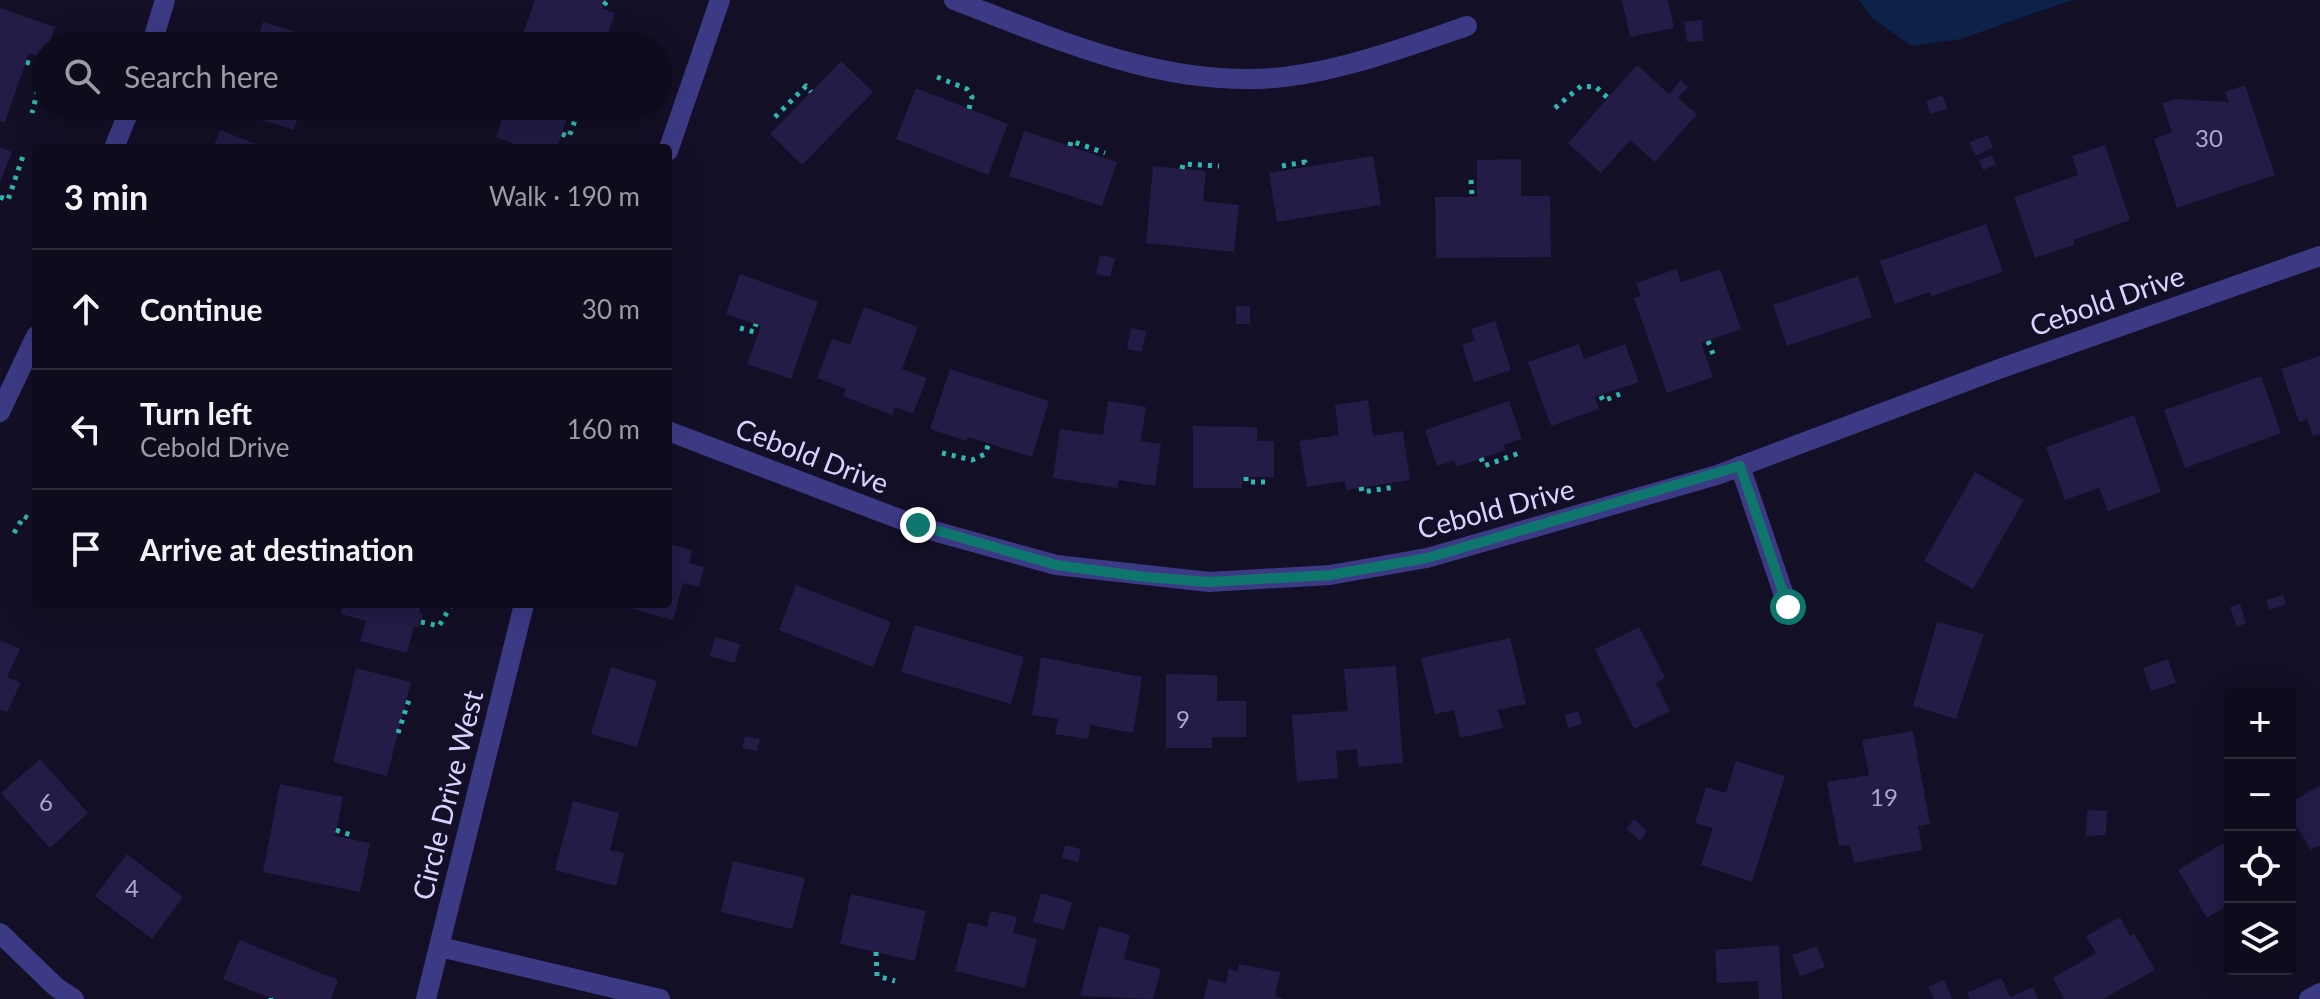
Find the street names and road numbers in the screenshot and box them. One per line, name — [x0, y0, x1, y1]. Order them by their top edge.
street label: Cebold Drive — [2025, 258, 2188, 342]
street label: Cebold Drive — [731, 410, 894, 500]
street label: Cebold Drive — [1414, 471, 1578, 545]
street label: Circle Drive West — [405, 686, 490, 903]

